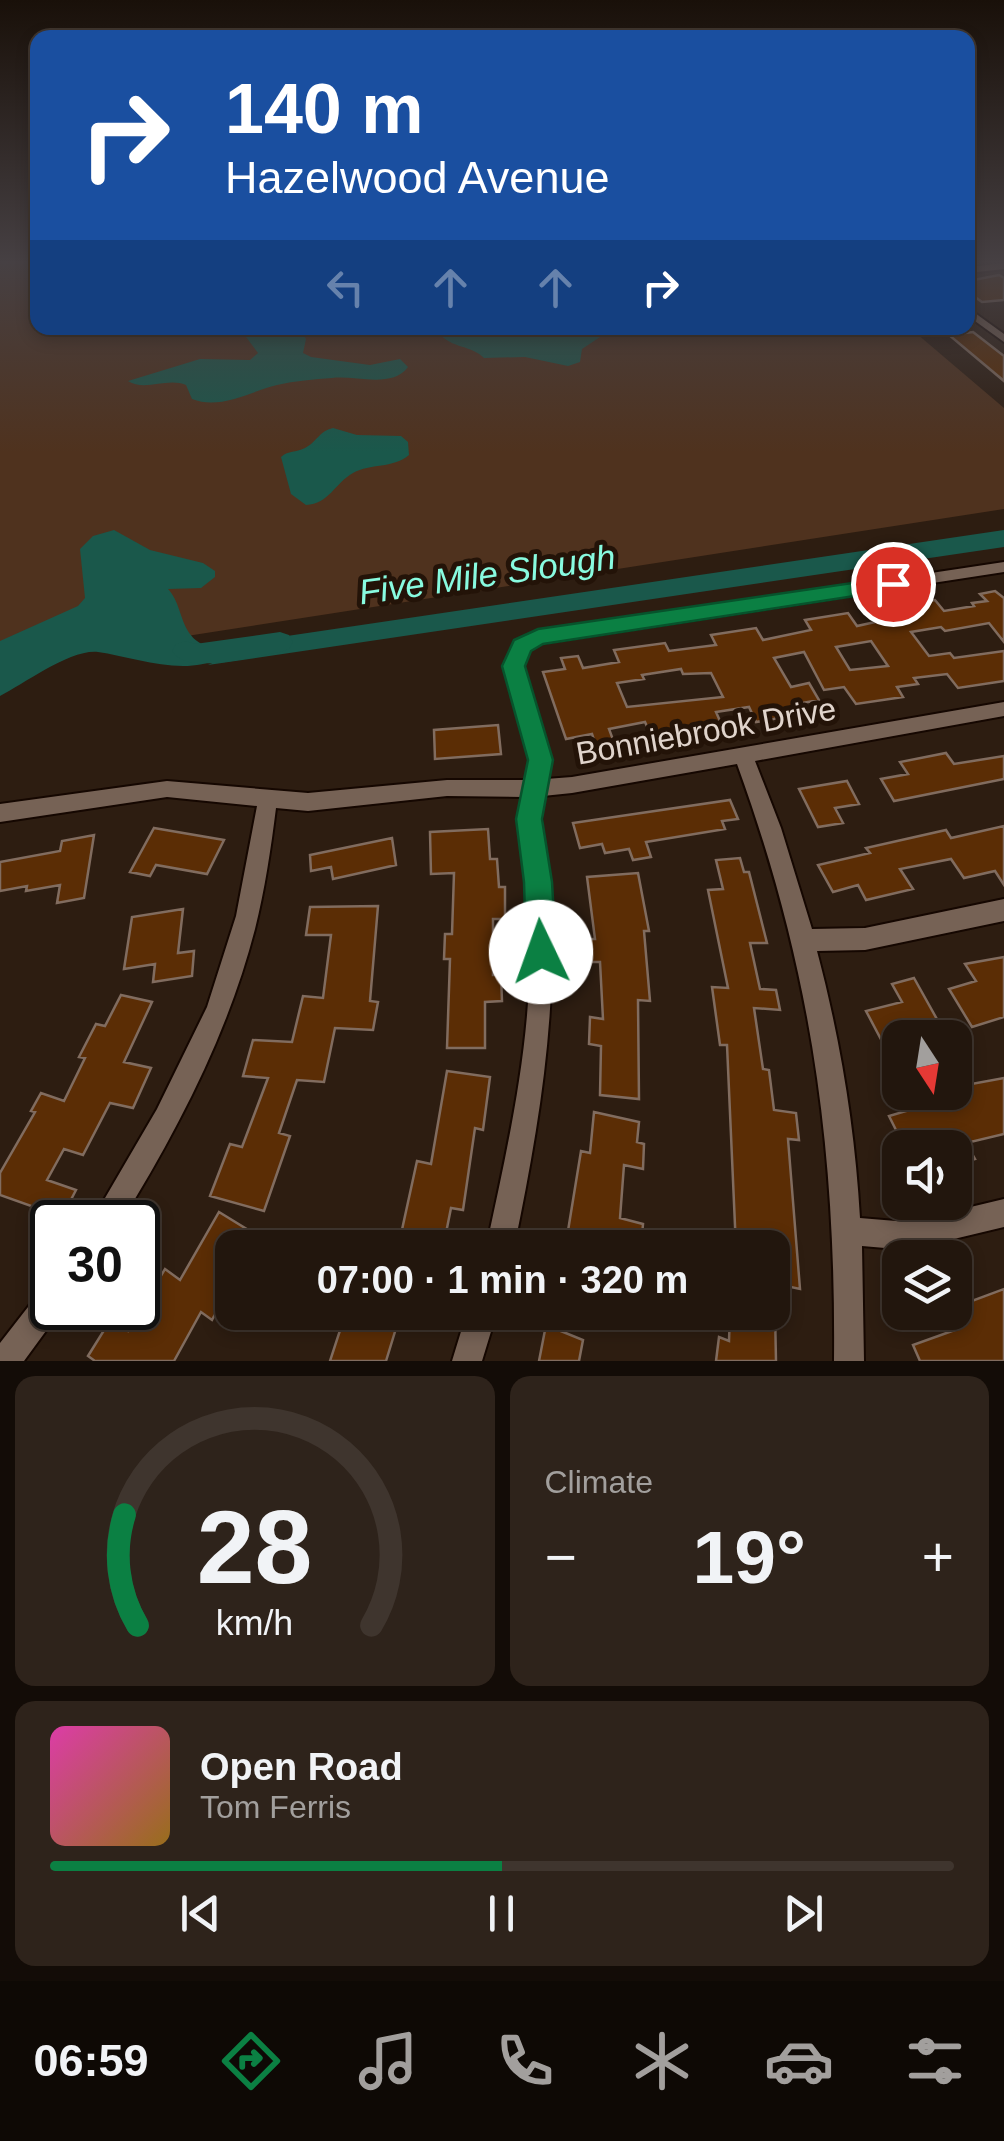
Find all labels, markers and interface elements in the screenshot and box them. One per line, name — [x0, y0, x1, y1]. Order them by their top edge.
icon: right — [60, 70, 190, 200]
text: 140 m — [225, 70, 423, 148]
text: Hazelwood Avenue — [225, 152, 609, 203]
icon: left — [318, 260, 373, 315]
icon: ahead — [423, 260, 478, 315]
icon: ahead — [528, 260, 583, 315]
icon: right — [633, 260, 688, 315]
water label: Five Mile Slough — [356, 537, 618, 611]
pin — [851, 542, 936, 627]
icon: arrive — [866, 557, 921, 612]
street label: Bonniebrook Drive — [573, 690, 839, 772]
position arrow — [489, 900, 593, 1004]
north arrow — [882, 1020, 972, 1110]
map controls — [882, 1020, 972, 1330]
button: sound — [882, 1130, 972, 1220]
speed limit sign: 30 — [30, 1200, 160, 1330]
button: layers — [882, 1240, 972, 1330]
text: 07:00 · 1 min · 320 m — [317, 1259, 688, 1301]
text: Climate — [545, 1464, 653, 1500]
text: 28 — [197, 1489, 313, 1605]
text: 19° — [693, 1515, 806, 1599]
text: − — [545, 1526, 577, 1588]
text: + — [922, 1526, 954, 1588]
text: km/h — [216, 1603, 293, 1643]
text: Open Road — [200, 1746, 403, 1788]
text: Tom Ferris — [200, 1789, 351, 1825]
icon: previous — [173, 1886, 228, 1941]
icon: pause — [474, 1886, 529, 1941]
icon: next — [776, 1886, 831, 1941]
icon: directions — [216, 2026, 286, 2096]
icon: music — [353, 2026, 423, 2096]
icon: phone — [490, 2026, 560, 2096]
icon: climate — [627, 2026, 697, 2096]
icon: car — [764, 2026, 834, 2096]
icon: filters — [900, 2026, 970, 2096]
text: 06:59 — [33, 2035, 149, 2086]

